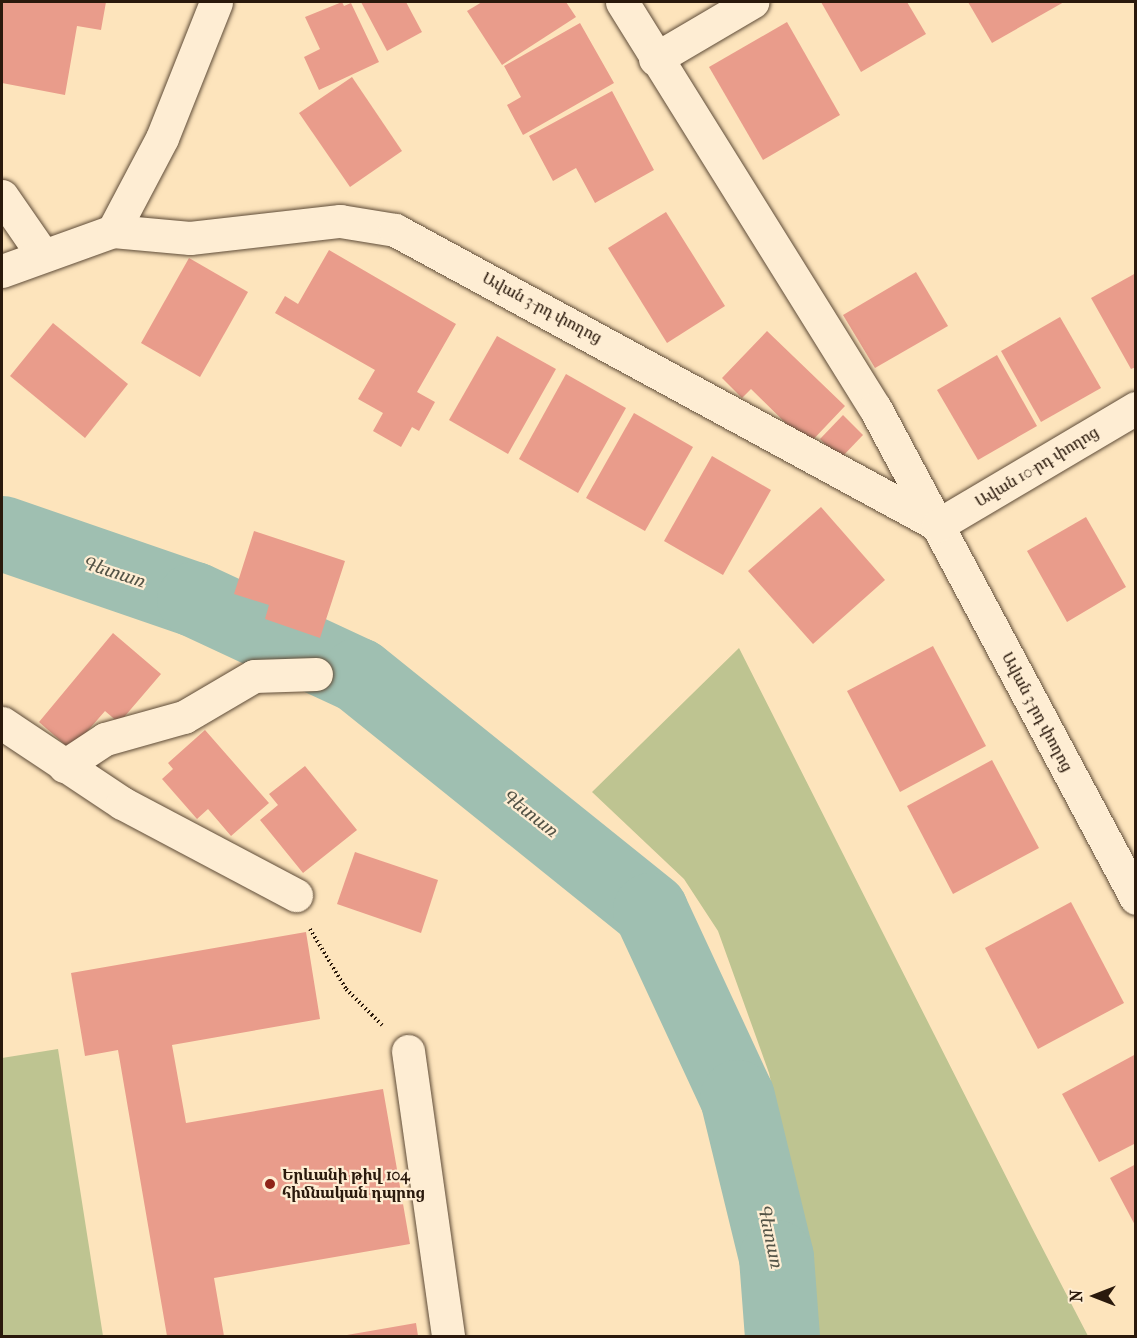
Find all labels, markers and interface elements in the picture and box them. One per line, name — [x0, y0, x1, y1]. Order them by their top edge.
street label: Ավան 3-րդ փողոց — [479, 268, 605, 348]
street label: Ավան 10-րդ փողոց — [972, 423, 1102, 511]
water label: Գետառ — [79, 553, 147, 593]
street label: Ավան 3-րդ փողոց — [997, 649, 1077, 775]
water label: Գետառ — [497, 786, 561, 842]
place label: Երևանի թիվ 104 հիմնական դպրոց — [282, 1165, 425, 1203]
marker: Երևանի թիվ 104 հիմնական դպրոց — [263, 1177, 277, 1191]
water label: Գետառ — [752, 1202, 786, 1270]
north arrow — [1065, 1266, 1125, 1326]
text: N — [1067, 1290, 1086, 1302]

